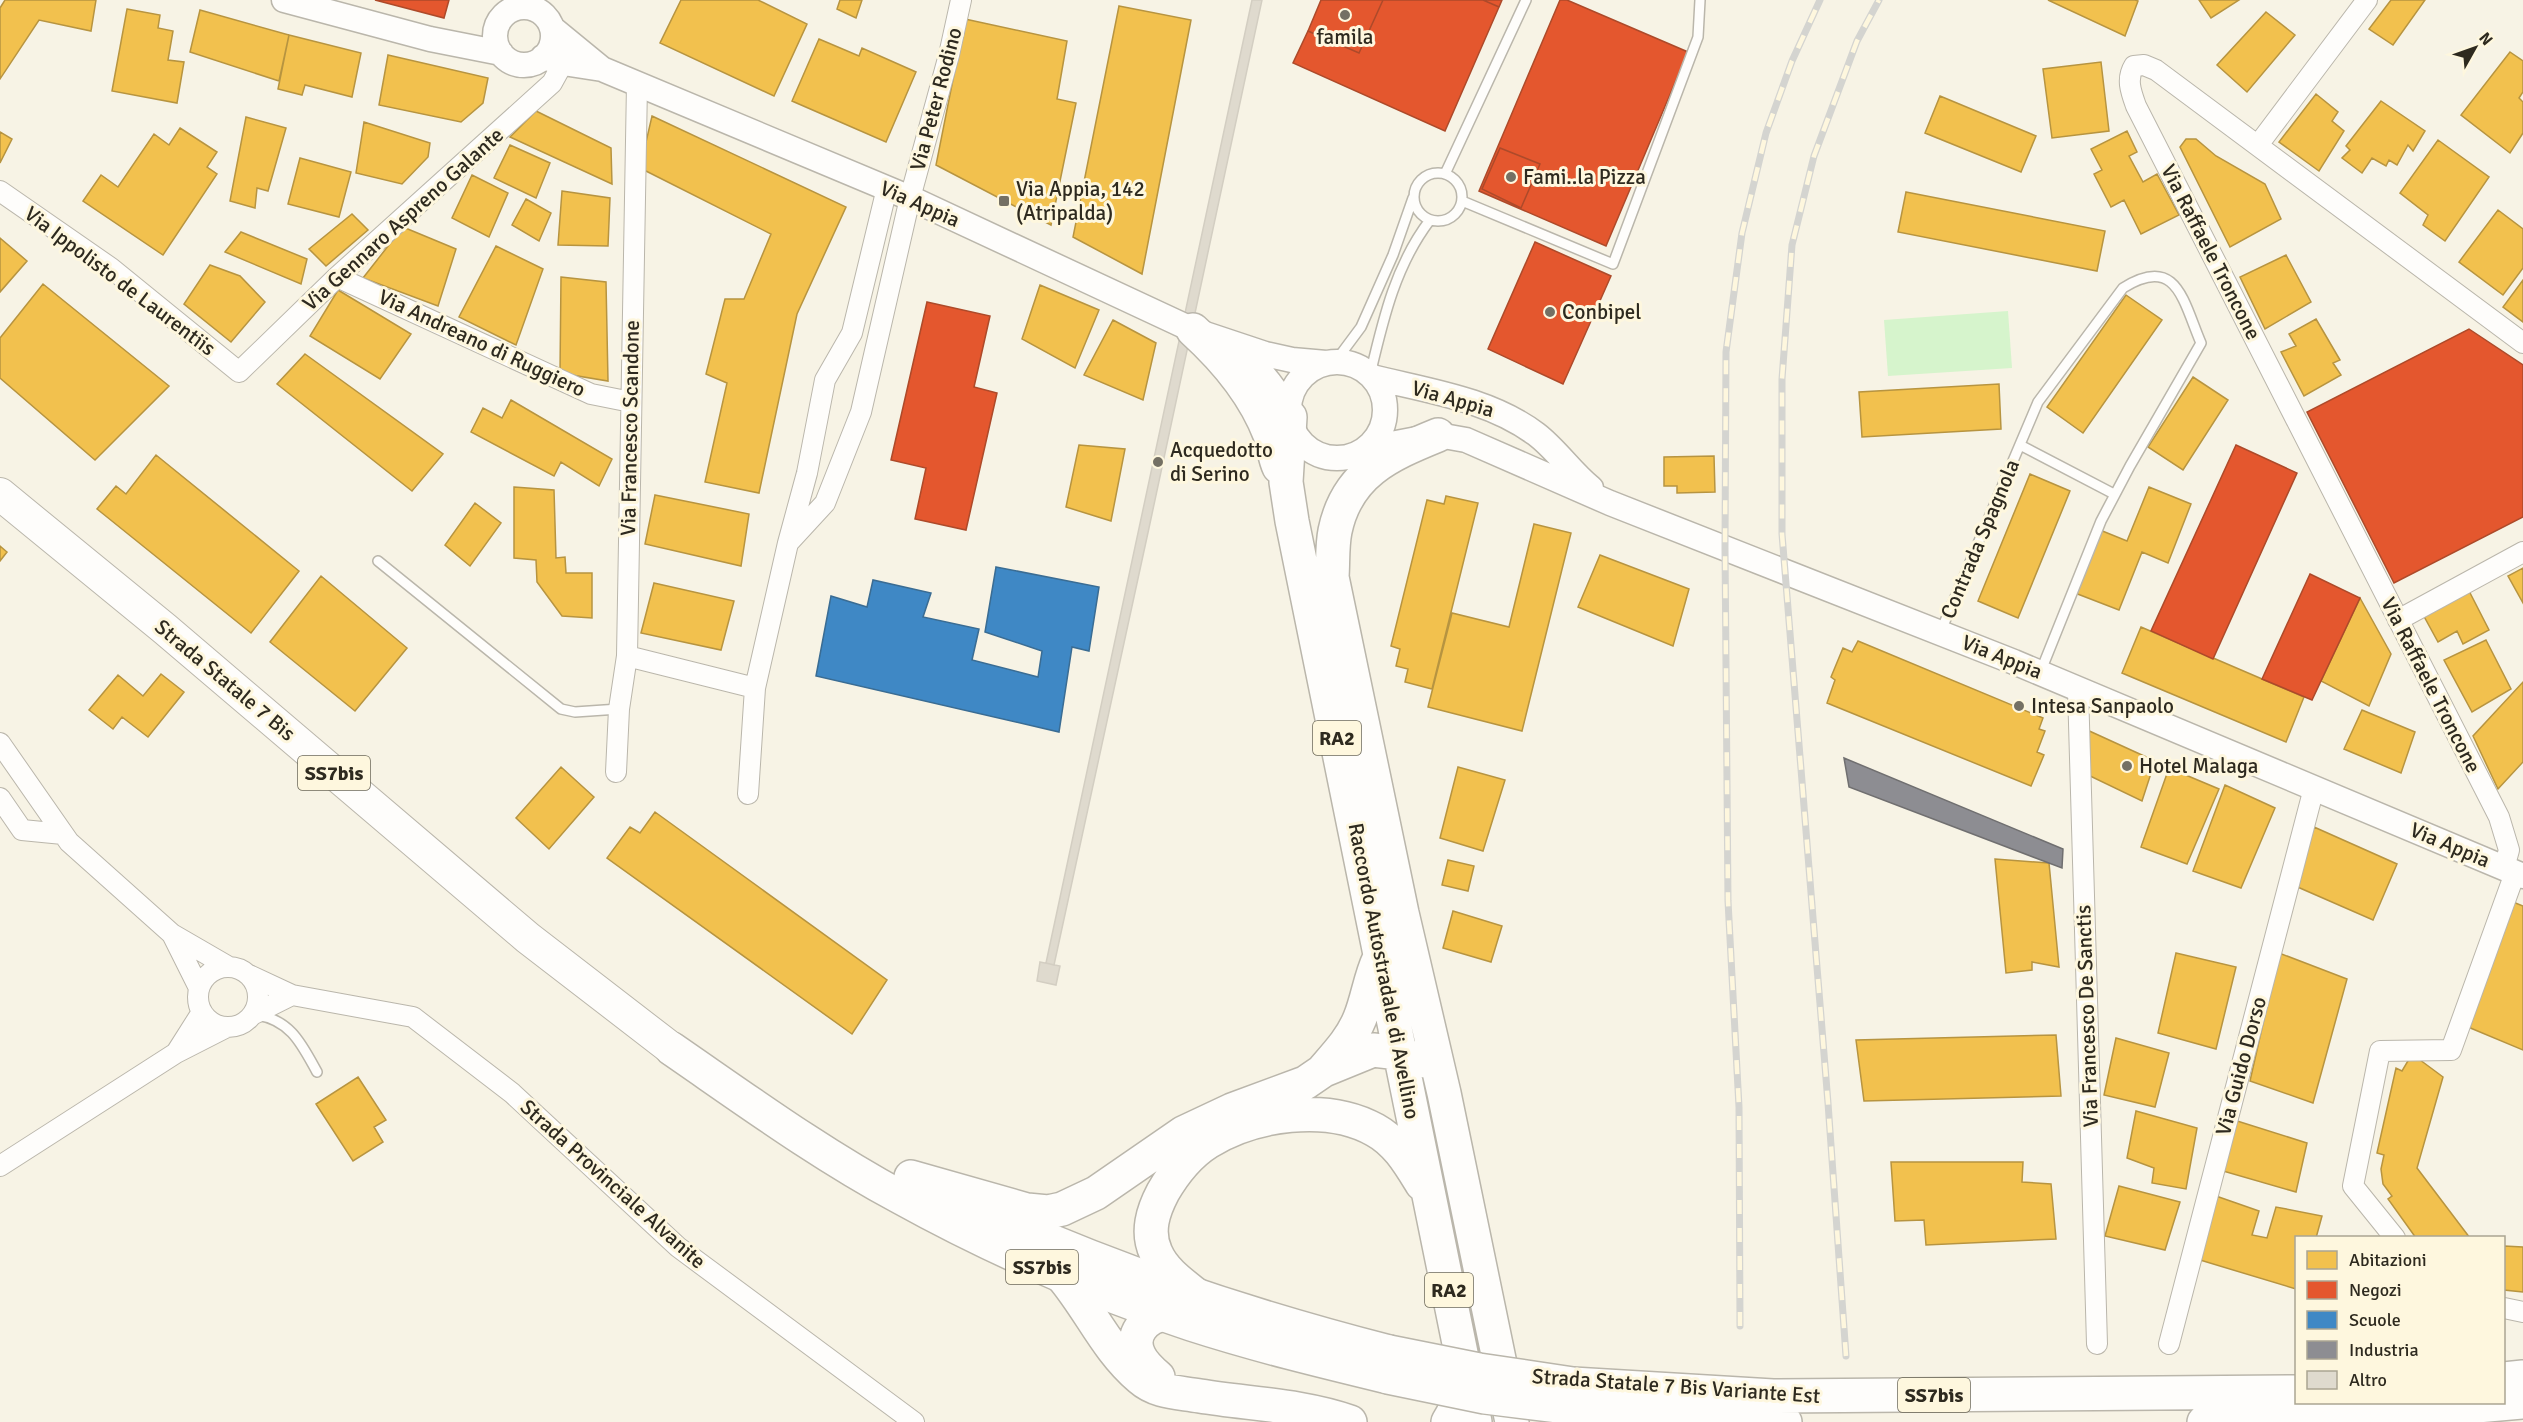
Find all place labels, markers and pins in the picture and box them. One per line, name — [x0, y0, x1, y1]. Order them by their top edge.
marker: famila — [1338, 8, 1352, 22]
place label: famila — [1317, 24, 1373, 50]
place label: Fami..la Pizza — [1523, 164, 1646, 190]
marker: Fami..la Pizza — [1504, 170, 1518, 184]
place label: Via Appia, 142 (Atripalda) — [1016, 176, 1145, 226]
marker: Via Appia, 142 (Atripalda) — [997, 194, 1011, 208]
place label: Conbipel — [1562, 299, 1641, 325]
marker: Conbipel — [1543, 305, 1557, 319]
place label: Acquedotto di Serino — [1170, 437, 1273, 487]
marker: Acquedotto di Serino — [1151, 455, 1165, 469]
place label: Intesa Sanpaolo — [2031, 693, 2174, 719]
marker: Intesa Sanpaolo — [2012, 699, 2026, 713]
place label: Hotel Malaga — [2139, 753, 2258, 779]
marker: Hotel Malaga — [2120, 759, 2134, 773]

